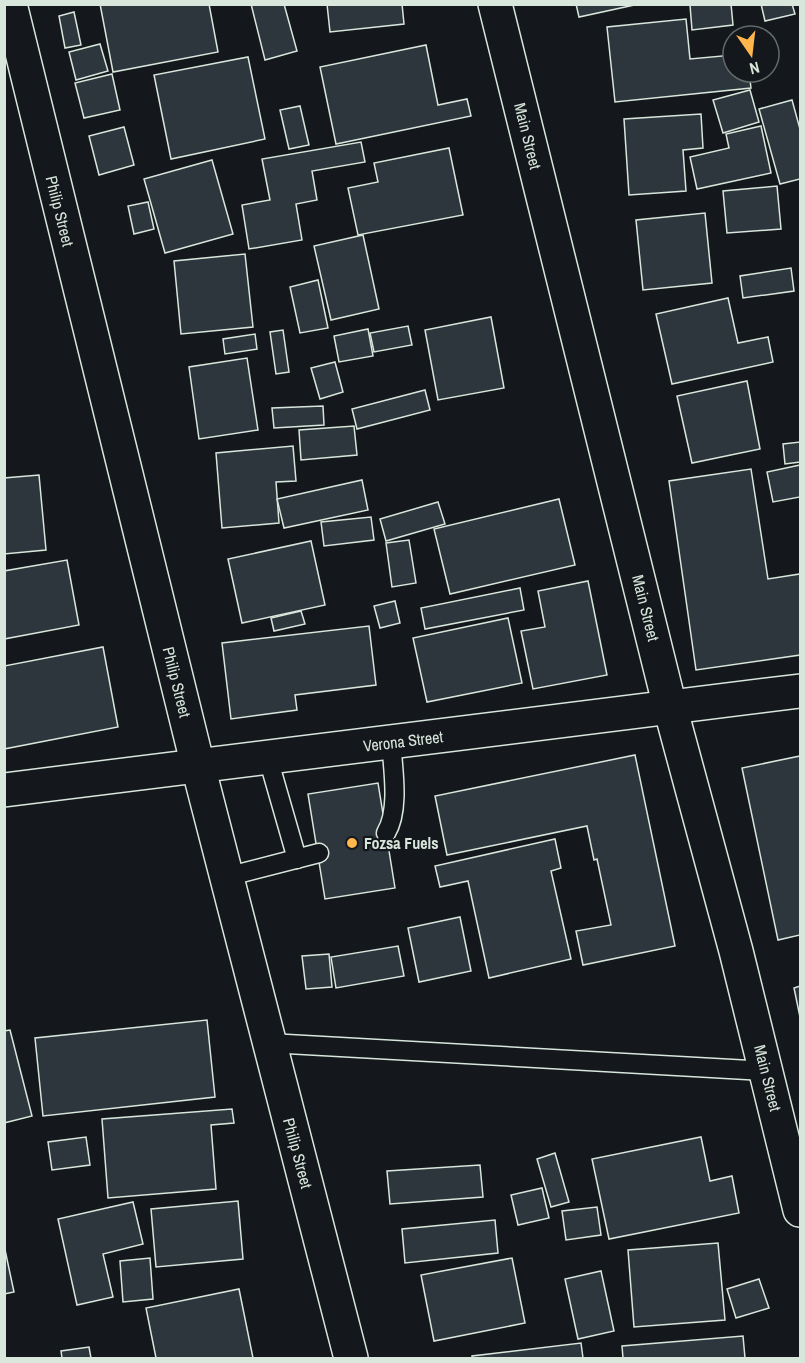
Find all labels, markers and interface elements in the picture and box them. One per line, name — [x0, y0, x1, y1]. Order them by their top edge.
north arrow — [721, 24, 781, 84]
text: N — [747, 57, 762, 80]
street label: Main Street — [509, 100, 547, 172]
street label: Philip Street — [41, 173, 79, 249]
street label: Main Street — [627, 572, 665, 644]
street label: Philip Street — [158, 644, 196, 720]
street label: Verona Street — [362, 725, 445, 757]
place label: Fozsa Fuels — [364, 832, 438, 854]
marker: Fozsa Fuels — [345, 836, 359, 850]
street label: Main Street — [749, 1042, 787, 1114]
street label: Philip Street — [278, 1115, 318, 1191]

